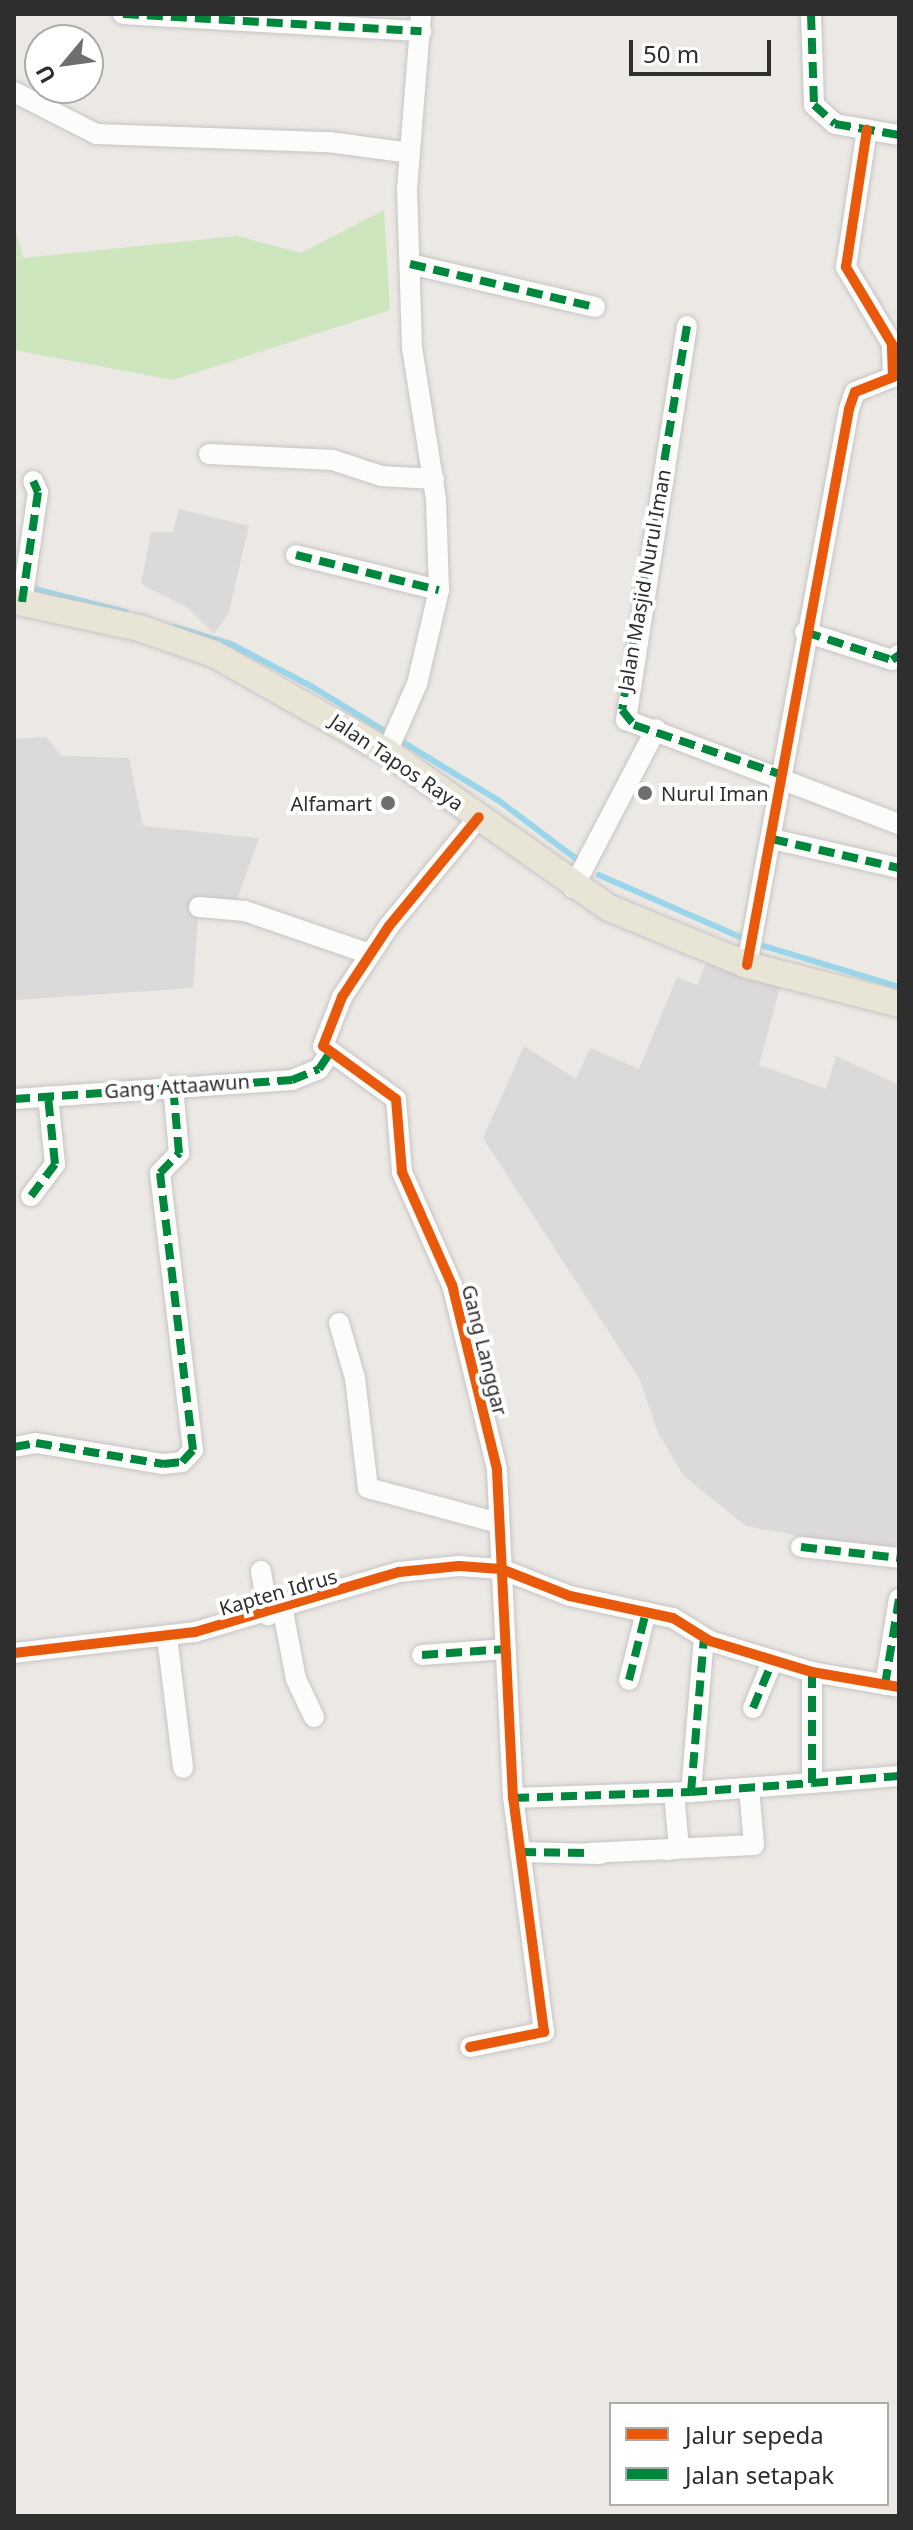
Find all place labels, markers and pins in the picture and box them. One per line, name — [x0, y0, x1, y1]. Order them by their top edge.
place label: Nurul Iman — [661, 781, 769, 805]
marker: Nurul Iman — [636, 784, 654, 802]
place label: Alfamart — [291, 791, 372, 815]
marker: Alfamart — [379, 794, 397, 812]

